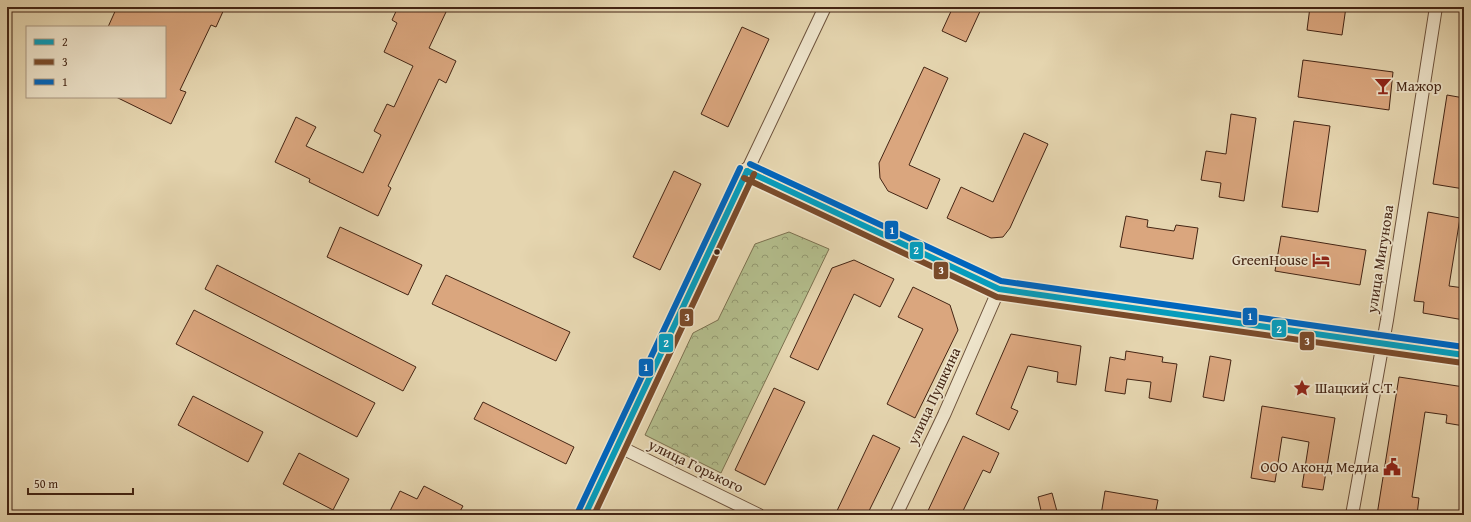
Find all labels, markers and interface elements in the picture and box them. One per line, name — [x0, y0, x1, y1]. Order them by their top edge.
legend — [26, 26, 166, 98]
text: 2 — [62, 33, 68, 50]
text: 3 — [62, 53, 68, 70]
text: 1 — [62, 73, 68, 90]
place label: Мажор — [1396, 75, 1442, 96]
bar icon: Мажор — [1373, 76, 1393, 96]
street label: улица Мигунова — [1360, 202, 1399, 316]
line badge: 1 — [884, 220, 899, 240]
text: 1 — [889, 222, 895, 238]
line badge: 2 — [909, 241, 924, 260]
text: 2 — [913, 242, 919, 258]
unlabelled marker — [712, 247, 722, 257]
place label: GreenHouse — [1232, 249, 1308, 270]
hotel icon: GreenHouse — [1311, 250, 1331, 270]
line badge: 3 — [933, 261, 949, 280]
text: 3 — [938, 262, 944, 278]
line badge: 1 — [1242, 307, 1258, 326]
line badge: 3 — [679, 308, 694, 327]
text: 1 — [1247, 308, 1253, 324]
text: 3 — [684, 309, 690, 325]
line badge: 2 — [1271, 319, 1287, 338]
text: 2 — [1276, 321, 1282, 337]
line badge: 3 — [1299, 331, 1315, 351]
line badge: 2 — [658, 333, 674, 353]
text: 3 — [1304, 333, 1310, 349]
text: 2 — [663, 335, 669, 351]
street label: улица Пушкина — [901, 343, 966, 449]
line badge: 1 — [638, 358, 654, 377]
text: 1 — [643, 359, 649, 375]
place label: Шацкий С.Т. — [1315, 377, 1396, 398]
place icon: Шацкий С.Т. — [1292, 378, 1312, 398]
street label: улица Горького — [644, 433, 748, 498]
place label: ООО Аконд Медиа — [1261, 456, 1380, 477]
public building icon: ООО Аконд Медиа — [1382, 457, 1402, 477]
scale bar — [28, 470, 133, 496]
text: 50 m — [34, 475, 58, 492]

